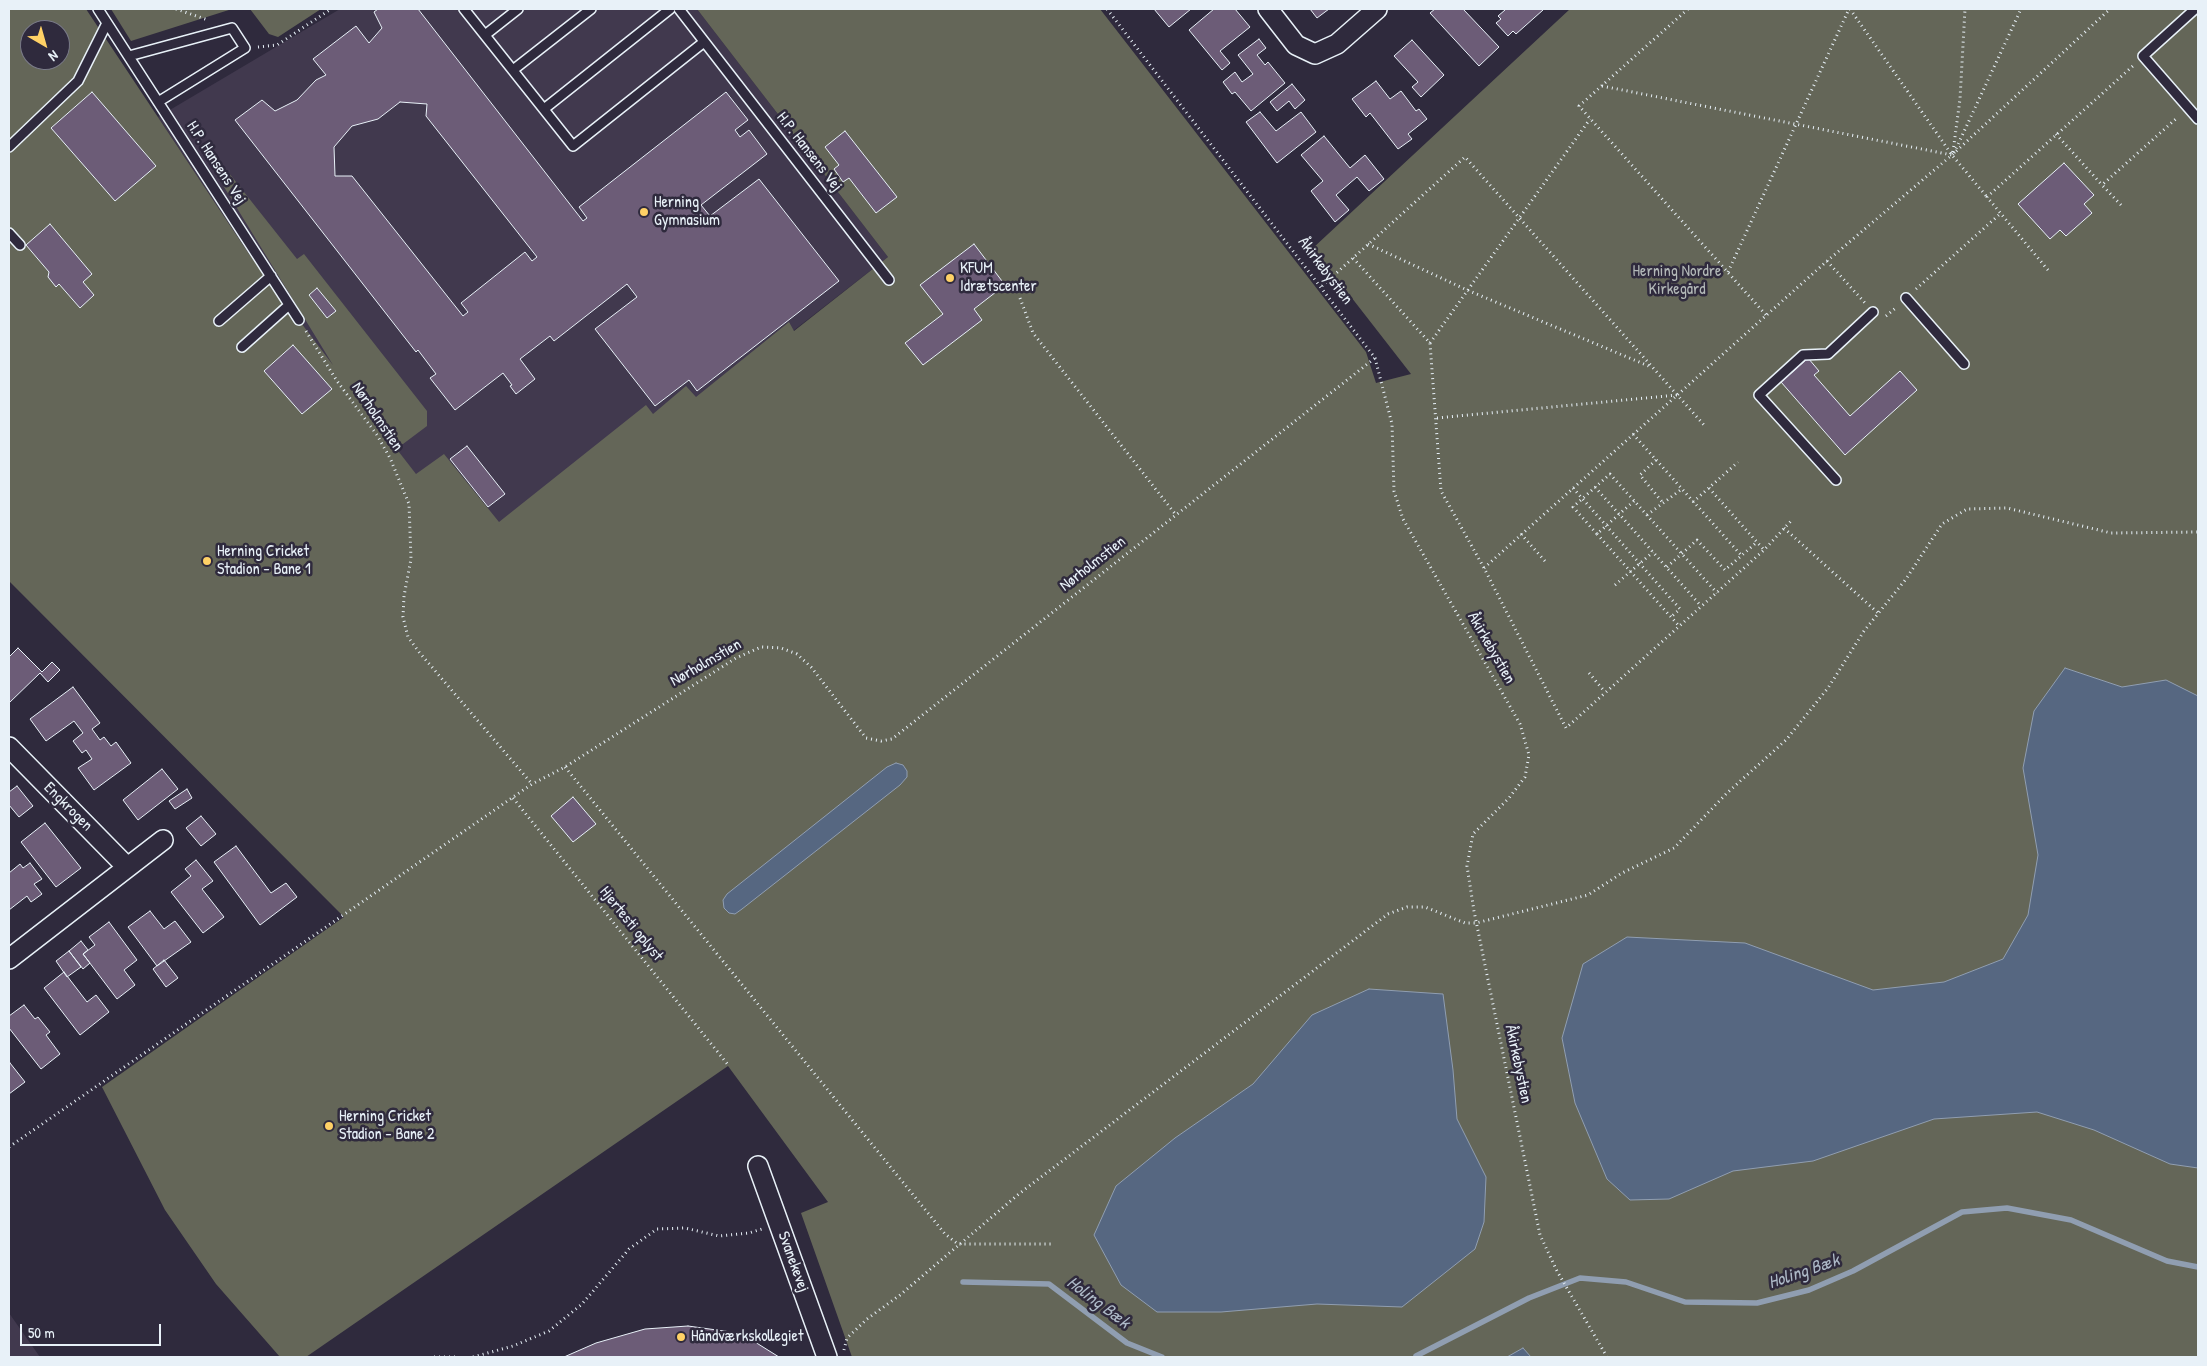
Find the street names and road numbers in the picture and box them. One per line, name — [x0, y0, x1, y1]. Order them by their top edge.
street label: H.P. Hansens Vej — [772, 108, 846, 196]
street label: H.P. Hansens Vej — [182, 118, 250, 208]
street label: Åkirkebystien — [1293, 234, 1357, 308]
street label: Nørholmstien — [347, 379, 407, 455]
street label: Nørholmstien — [1056, 532, 1130, 596]
street label: Åkirkebystien — [1463, 609, 1519, 687]
street label: Nørholmstien — [667, 635, 745, 691]
street label: Engkrogen — [40, 779, 96, 835]
street label: Hjertesti oplyst — [595, 883, 667, 965]
street label: Åkirkebystien — [1500, 1023, 1536, 1105]
street label: Svanekevej — [773, 1229, 813, 1295]

